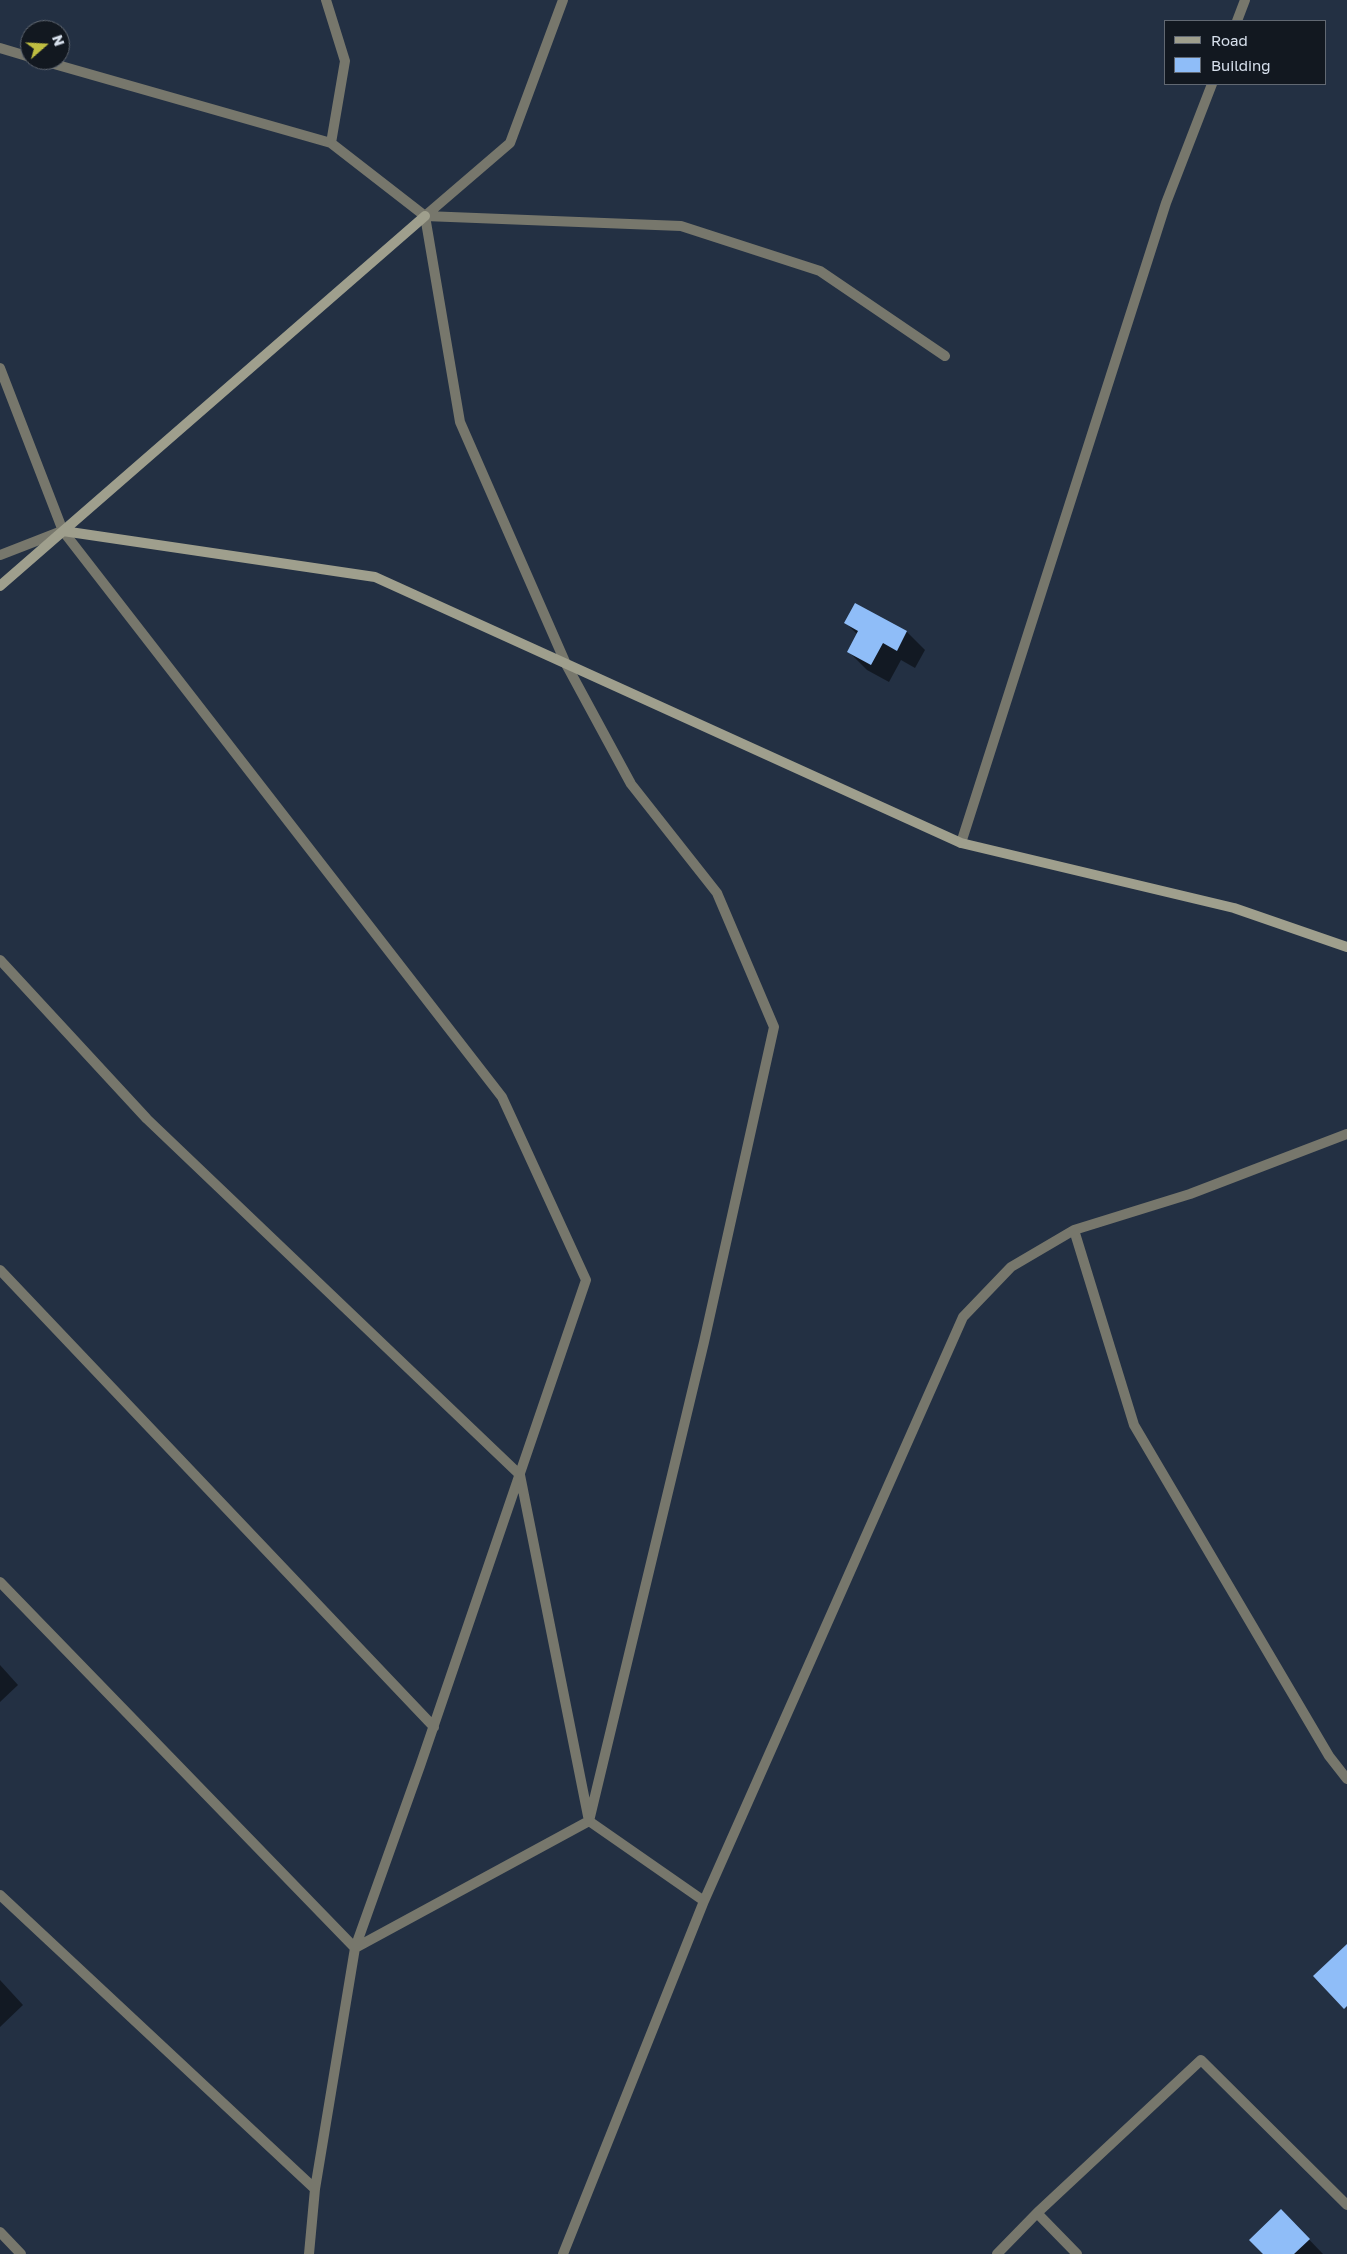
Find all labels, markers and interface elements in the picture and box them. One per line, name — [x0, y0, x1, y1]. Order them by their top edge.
north arrow — [20, 20, 70, 70]
legend — [1164, 20, 1327, 85]
text: Road — [1211, 31, 1248, 49]
text: N — [49, 32, 68, 48]
text: Building — [1211, 56, 1271, 74]

